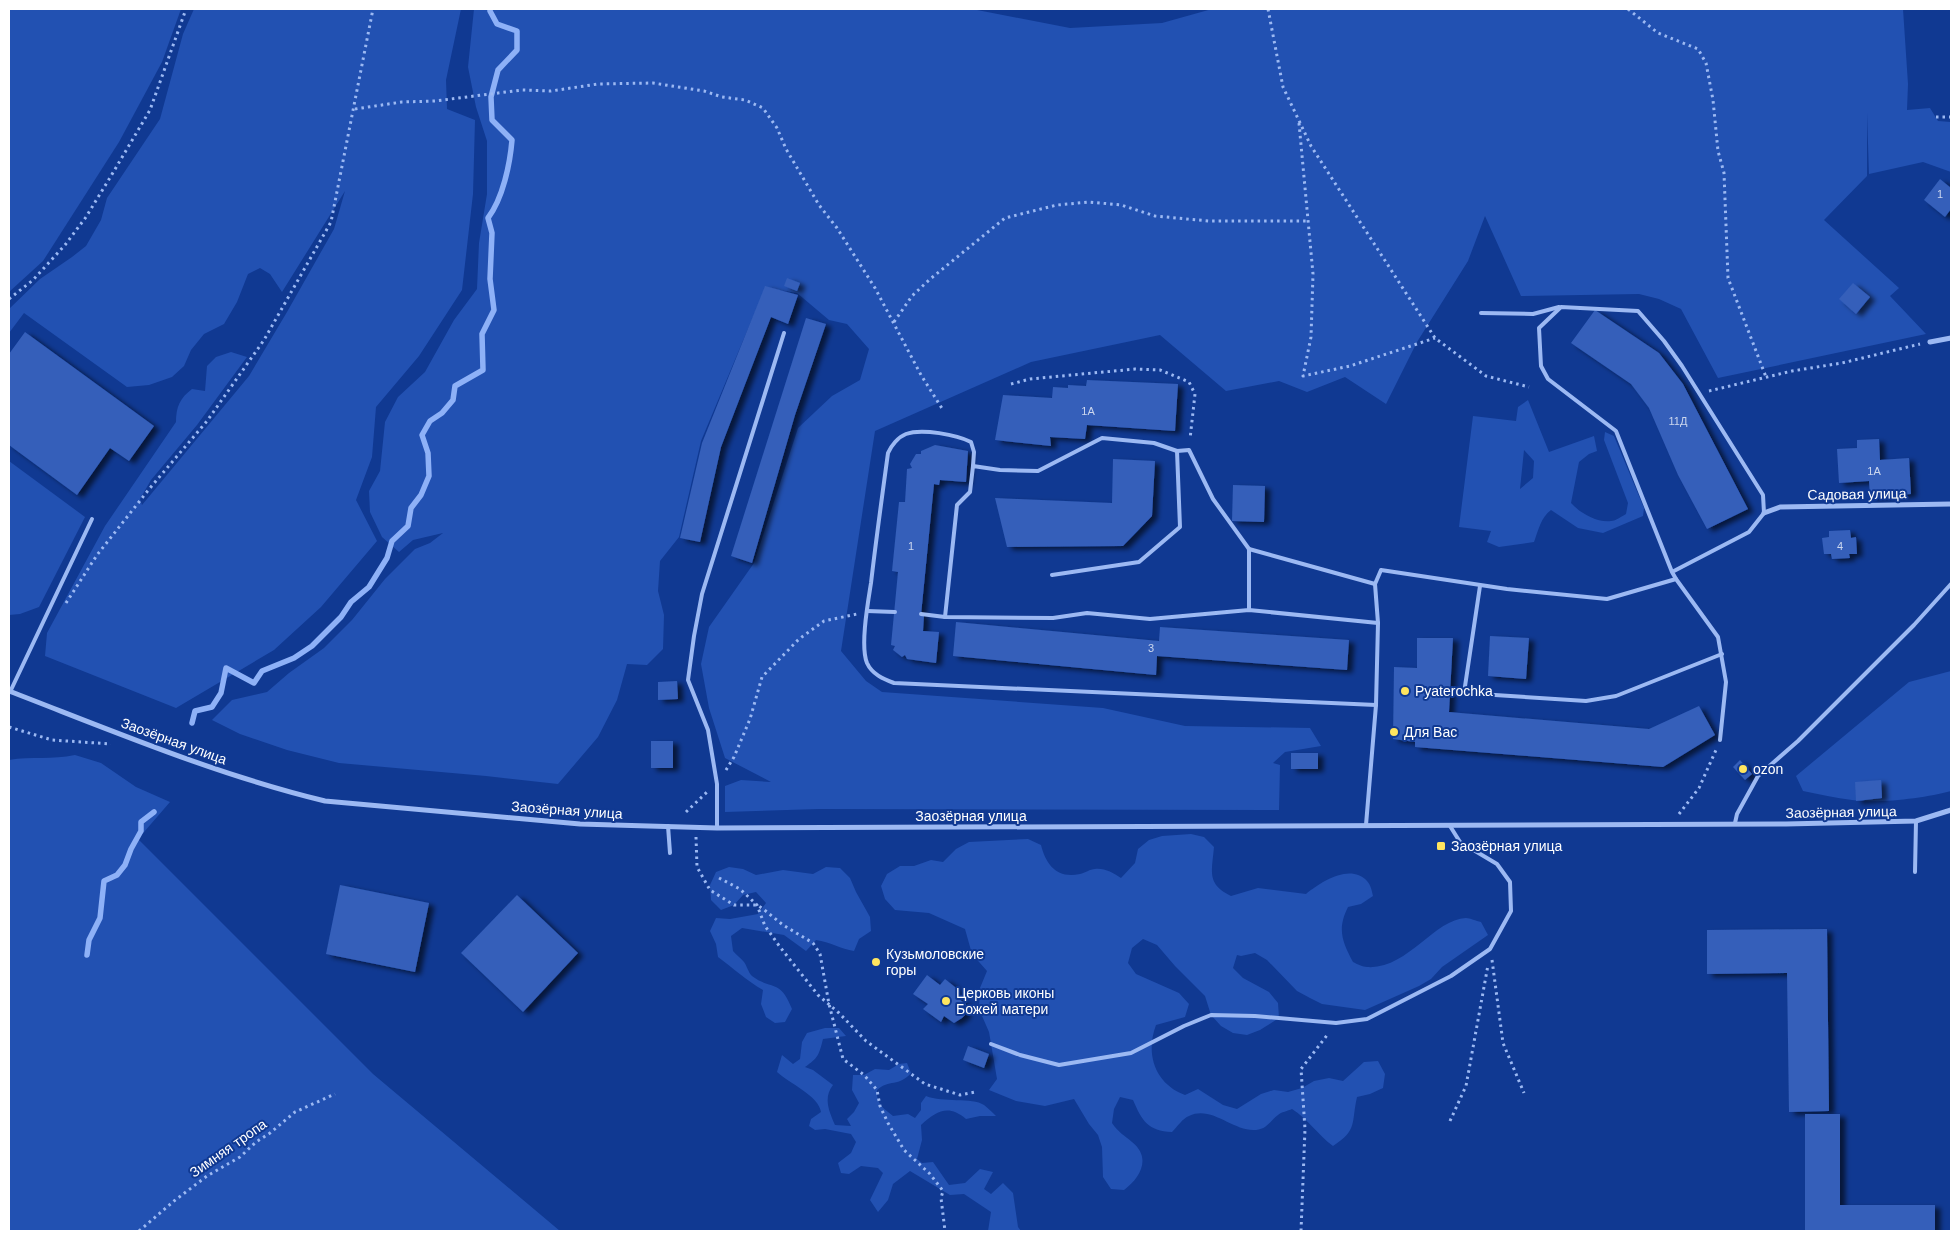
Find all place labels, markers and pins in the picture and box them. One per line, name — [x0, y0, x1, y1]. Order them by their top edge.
place label: Pyaterochka — [1415, 683, 1493, 699]
marker: Pyaterochka — [1399, 685, 1411, 697]
place label: Для Вас — [1404, 724, 1457, 740]
marker: Для Вас — [1388, 726, 1400, 738]
place label: ozon — [1753, 761, 1783, 777]
marker: ozon — [1737, 763, 1749, 775]
place label: Заозёрная улица — [1451, 838, 1563, 854]
marker: Заозёрная улица — [1435, 840, 1447, 852]
place label: Кузьмоловские горы — [886, 946, 984, 978]
marker: Кузьмоловские горы — [870, 956, 882, 968]
place label: Церковь иконы Божей матери — [956, 985, 1054, 1017]
marker: Церковь иконы Божей матери — [940, 995, 952, 1007]

